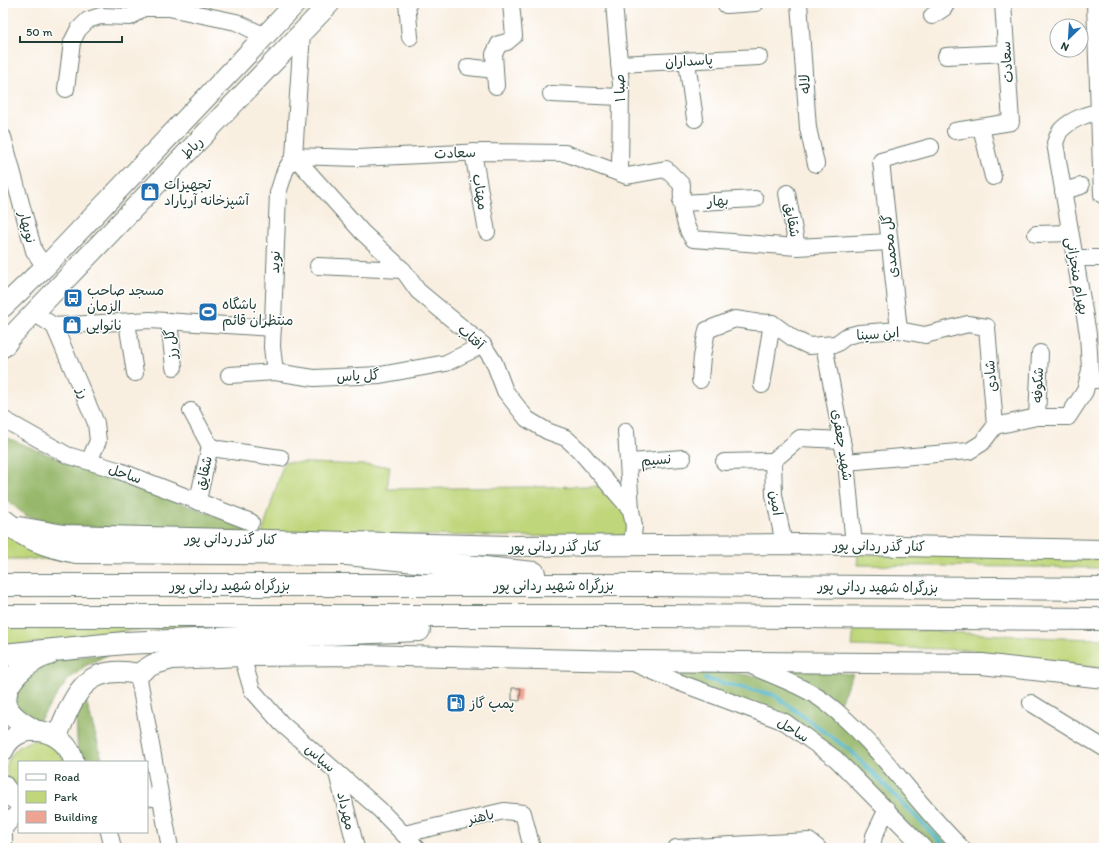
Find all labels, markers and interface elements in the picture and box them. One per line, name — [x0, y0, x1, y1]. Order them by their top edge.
scale bar — [20, 18, 122, 44]
north arrow — [1049, 18, 1089, 58]
text: 50 m — [26, 25, 52, 39]
text: N — [1059, 39, 1071, 54]
street label: سعادت — [997, 41, 1017, 83]
street label: پاسداران — [665, 51, 713, 72]
street label: صبا ۱ — [611, 74, 629, 102]
street label: لاله — [796, 74, 814, 94]
street label: رباط — [177, 133, 207, 163]
street label: سعادت — [434, 144, 476, 162]
street label: مهتاب — [468, 172, 492, 212]
place label: تجهیزات آشپزخانه آریاراد — [164, 176, 249, 210]
shop icon: تجهیزات آشپزخانه آریاراد — [139, 181, 161, 203]
street label: بهار — [706, 192, 729, 210]
street label: شقایق — [780, 201, 804, 239]
street label: نوبهار — [14, 208, 39, 245]
street label: گل محمدی — [878, 213, 902, 279]
street label: بهرام منجزانی — [1060, 236, 1092, 317]
street label: نوید — [266, 250, 284, 274]
place label: مسجد صاحب الزمان — [87, 282, 164, 315]
bus stop icon: مسجد صاحب الزمان — [62, 287, 84, 309]
place label: باشگاه منتظران قائم — [222, 296, 293, 331]
sports icon: باشگاه منتظران قائم — [197, 301, 219, 323]
shop icon: نانوایی — [61, 314, 83, 336]
place label: نانوایی — [86, 317, 122, 334]
street label: آفتاب — [454, 321, 488, 354]
street label: ابن سینا — [856, 324, 900, 344]
street label: گل رز — [161, 328, 181, 361]
street label: شادی — [981, 359, 1001, 393]
street label: گل یاس — [336, 366, 380, 386]
street label: شکوفه — [1029, 367, 1047, 403]
street label: رز — [73, 384, 93, 401]
street label: شهید جعفری — [828, 408, 856, 482]
street label: نسیم — [640, 450, 672, 472]
street label: شقایق — [192, 454, 216, 492]
street label: ساحل — [106, 460, 144, 488]
street label: امین — [766, 489, 786, 517]
street label: کنار گذر ردانی پور — [184, 530, 277, 549]
street label: کنار گذر ردانی پور — [832, 537, 925, 556]
street label: کنار گذر ردانی پور — [508, 538, 601, 556]
street label: بزرگراه شهید ردانی پور — [169, 577, 290, 595]
street label: بزرگراه شهید ردانی پور — [493, 577, 614, 595]
street label: بزرگراه شهید ردانی پور — [817, 577, 938, 598]
fuel station icon: پمپ گاز — [445, 692, 467, 714]
place label: پمپ گاز — [469, 695, 514, 713]
street label: ساحل — [774, 714, 812, 746]
street label: سپاس — [301, 740, 339, 777]
legend — [18, 761, 148, 833]
text: Road — [54, 770, 80, 784]
text: Park — [54, 790, 78, 804]
street label: مهرداد — [333, 790, 359, 832]
street label: باهنر — [465, 806, 496, 828]
text: Building — [54, 810, 98, 824]

